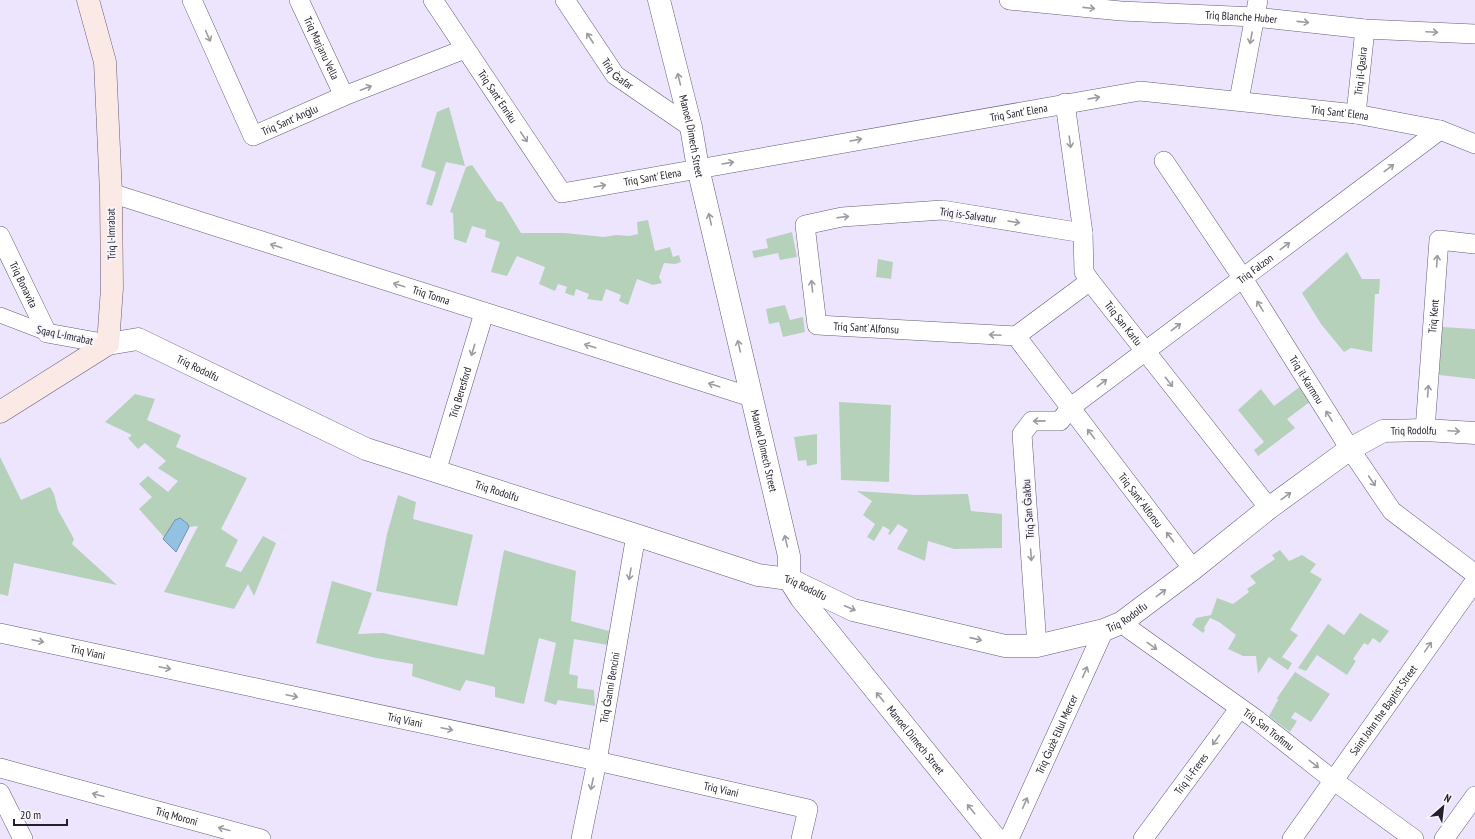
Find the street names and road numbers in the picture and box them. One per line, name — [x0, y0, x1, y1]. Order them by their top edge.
street label: Triq Blanche Huber — [1205, 8, 1278, 26]
street label: Triq Marjanu Vella — [301, 14, 342, 82]
street label: Triq il-Qasira — [1351, 46, 1370, 96]
street label: Triq Ġafar — [599, 55, 636, 92]
street label: Triq Sant' Enriku — [475, 67, 520, 126]
street label: Manoel Dimech Street — [676, 93, 707, 179]
street label: Triq Sant' Elena — [989, 100, 1049, 124]
street label: Triq Sant' Anġlu — [259, 101, 320, 138]
street label: Triq Sant' Elena — [1310, 102, 1370, 123]
street label: Triq Sant' Elena — [623, 165, 682, 189]
street label: Triq is-Salvatur — [939, 204, 997, 226]
street label: Triq l-Imrabat — [104, 208, 118, 260]
street label: Triq Falzon — [1234, 251, 1276, 287]
street label: Triq Bonavita — [6, 259, 41, 310]
street label: Triq Tonna — [410, 282, 452, 308]
street label: Triq San Karlu — [1102, 298, 1145, 349]
street label: Triq Kent — [1425, 299, 1442, 334]
street label: Triq Sant' Alfonsu — [833, 319, 900, 337]
street label: Sqaq L-Imrabat — [35, 322, 95, 348]
street label: Triq Rodolfu — [174, 352, 222, 384]
street label: Triq il-Karmnu — [1286, 353, 1327, 406]
street label: Triq Beresford — [446, 365, 474, 420]
street label: Manoel Dimech Street — [748, 408, 781, 493]
street label: Triq Rodolfu — [1390, 423, 1437, 438]
street label: Triq Sant' Alfonsu — [1115, 470, 1166, 531]
street label: Triq Rodolfu — [473, 477, 521, 504]
street label: Triq San Ġakbu — [1019, 479, 1037, 539]
street label: Triq Rodolfu — [784, 571, 829, 603]
street label: Triq Rodolfu — [1104, 599, 1150, 635]
street label: Triq Viani — [69, 641, 107, 662]
street label: Triq Ġanni Bencini — [597, 651, 623, 724]
street label: Saint John the Baptist Street — [1347, 662, 1420, 758]
street label: Triq Ġużè Ellul Mercer — [1032, 692, 1081, 776]
street label: Manoel Dimech Street — [884, 703, 948, 777]
street label: Triq San Trofimu — [1240, 705, 1297, 754]
street label: Triq Viani — [386, 709, 424, 730]
street label: Triq il-Freres — [1171, 750, 1211, 797]
street label: Triq Viani — [702, 779, 740, 800]
street label: Triq Moroni — [154, 804, 199, 828]

